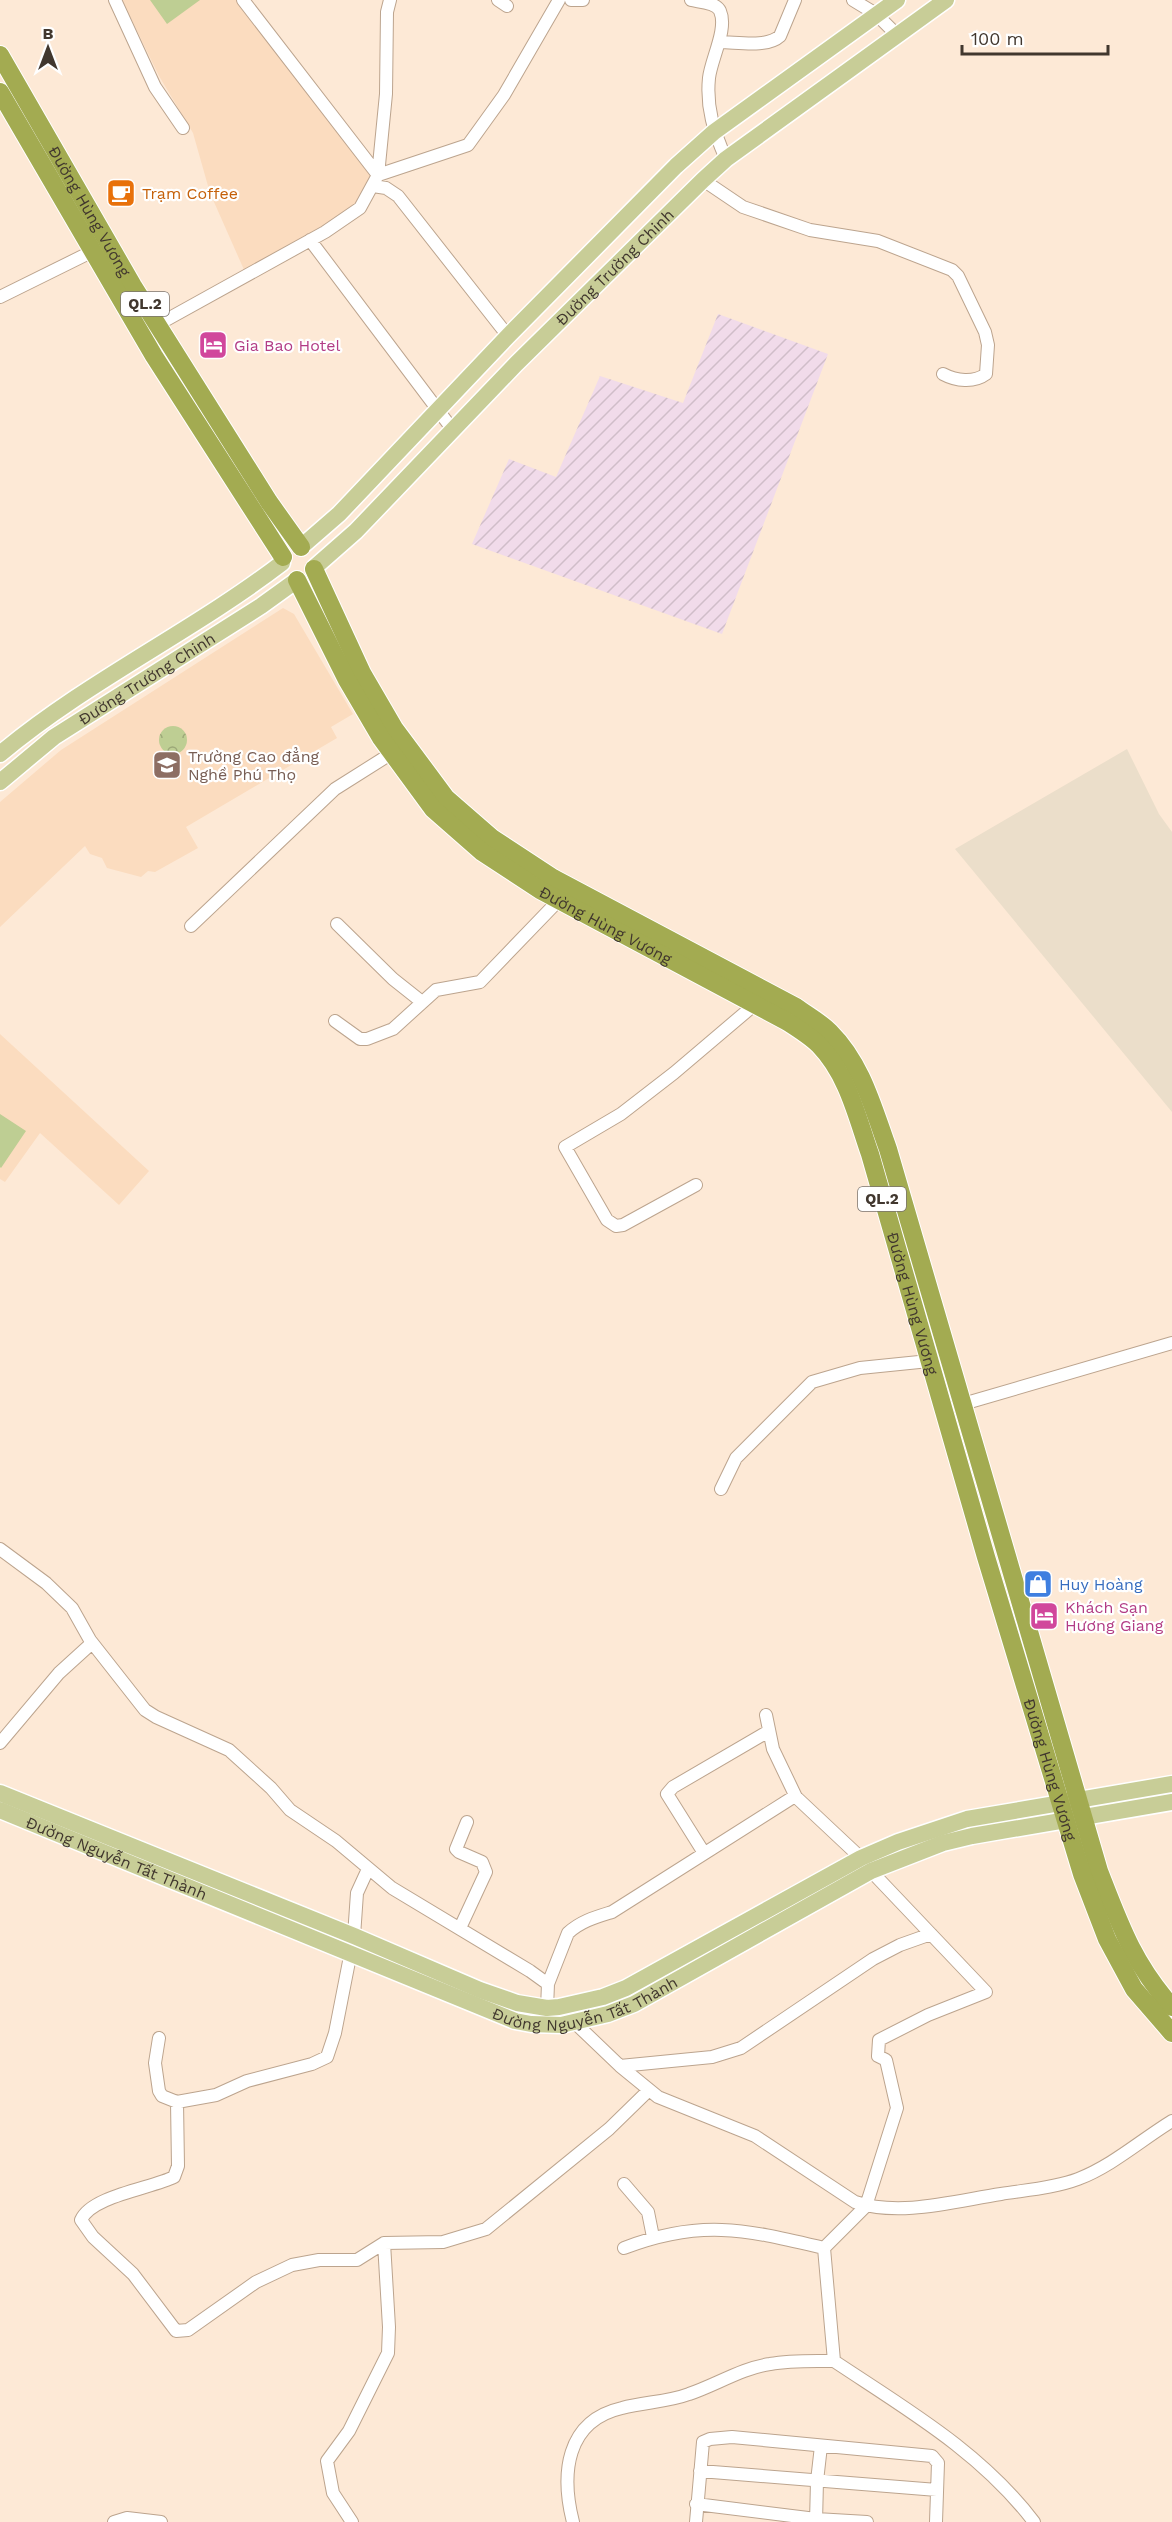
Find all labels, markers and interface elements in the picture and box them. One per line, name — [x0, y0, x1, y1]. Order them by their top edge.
north arrow — [18, 18, 78, 78]
scale bar — [962, 18, 1108, 56]
text: B — [43, 24, 54, 43]
text: 100 m — [971, 28, 1024, 49]
street label: Đường Hùng Vương — [45, 142, 135, 280]
cafe icon: Trạm Coffee — [105, 177, 137, 209]
place label: Trạm Coffee — [142, 184, 238, 203]
street label: Đường Trường Chinh — [551, 205, 678, 329]
road number: QL.2 — [121, 292, 169, 316]
hotel icon: Gia Bao Hotel — [197, 329, 229, 361]
place label: Gia Bao Hotel — [234, 336, 341, 355]
street label: Đường Trường Chinh — [75, 628, 219, 729]
place label: Trường Cao đẳng Nghề Phú Thọ — [188, 747, 320, 784]
school or university icon: Trường Cao đẳng Nghề Phú Thọ — [151, 749, 183, 781]
street label: Đường Hùng Vương — [536, 882, 676, 968]
road number: QL.2 — [858, 1187, 906, 1211]
street label: Đường Hùng Vương — [883, 1230, 943, 1377]
shop icon: Huy Hoàng — [1022, 1568, 1054, 1600]
place label: Huy Hoàng — [1059, 1575, 1143, 1594]
place label: Khách Sạn Hương Giang — [1065, 1598, 1164, 1635]
hotel icon: Khách Sạn Hương Giang — [1028, 1600, 1060, 1632]
street label: Đường Hùng Vương — [1020, 1696, 1081, 1843]
street label: Đường Nguyễn Tất Thành — [23, 1812, 210, 1903]
street label: Đường Nguyễn Tất Thành — [489, 1972, 681, 2035]

